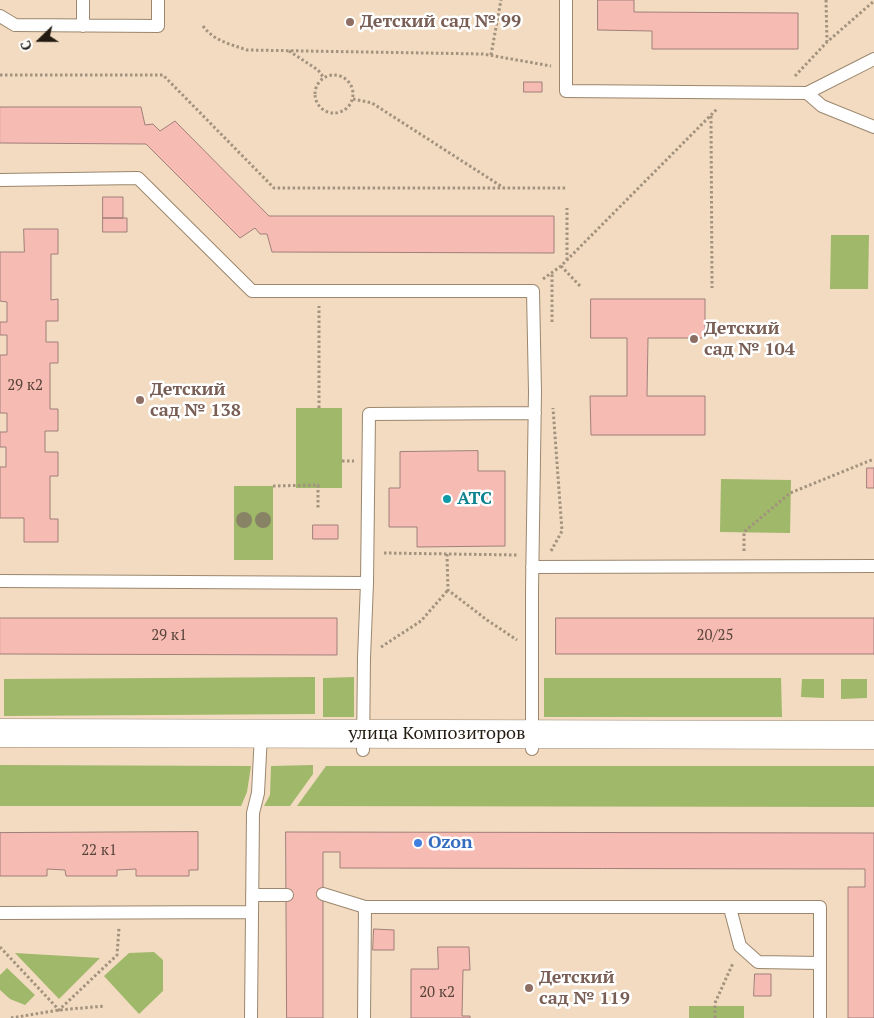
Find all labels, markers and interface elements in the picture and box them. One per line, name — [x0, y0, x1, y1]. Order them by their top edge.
place label: Детский сад № 99 — [360, 11, 521, 33]
north arrow — [15, 15, 65, 65]
marker: Детский сад № 99 — [344, 16, 356, 28]
text: С — [15, 38, 36, 54]
place label: Детский сад № 104 — [704, 318, 795, 360]
marker: Детский сад № 104 — [688, 333, 700, 345]
house number: 29 к2 — [7, 377, 43, 395]
place label: Детский сад № 138 — [150, 379, 241, 422]
marker: Детский сад № 138 — [134, 394, 146, 406]
place label: АТС — [457, 488, 492, 510]
marker: АТС — [441, 493, 453, 505]
house number: 29 к1 — [151, 627, 187, 645]
house number: 20/25 — [696, 627, 734, 645]
street label: улица Композиторов — [348, 723, 526, 745]
place label: Ozon — [428, 832, 473, 854]
marker: Ozon — [412, 837, 424, 849]
house number: 22 к1 — [81, 842, 117, 860]
place label: Детский сад № 119 — [539, 967, 630, 1010]
marker: Детский сад № 119 — [523, 982, 535, 994]
house number: 20 к2 — [419, 984, 455, 1002]

